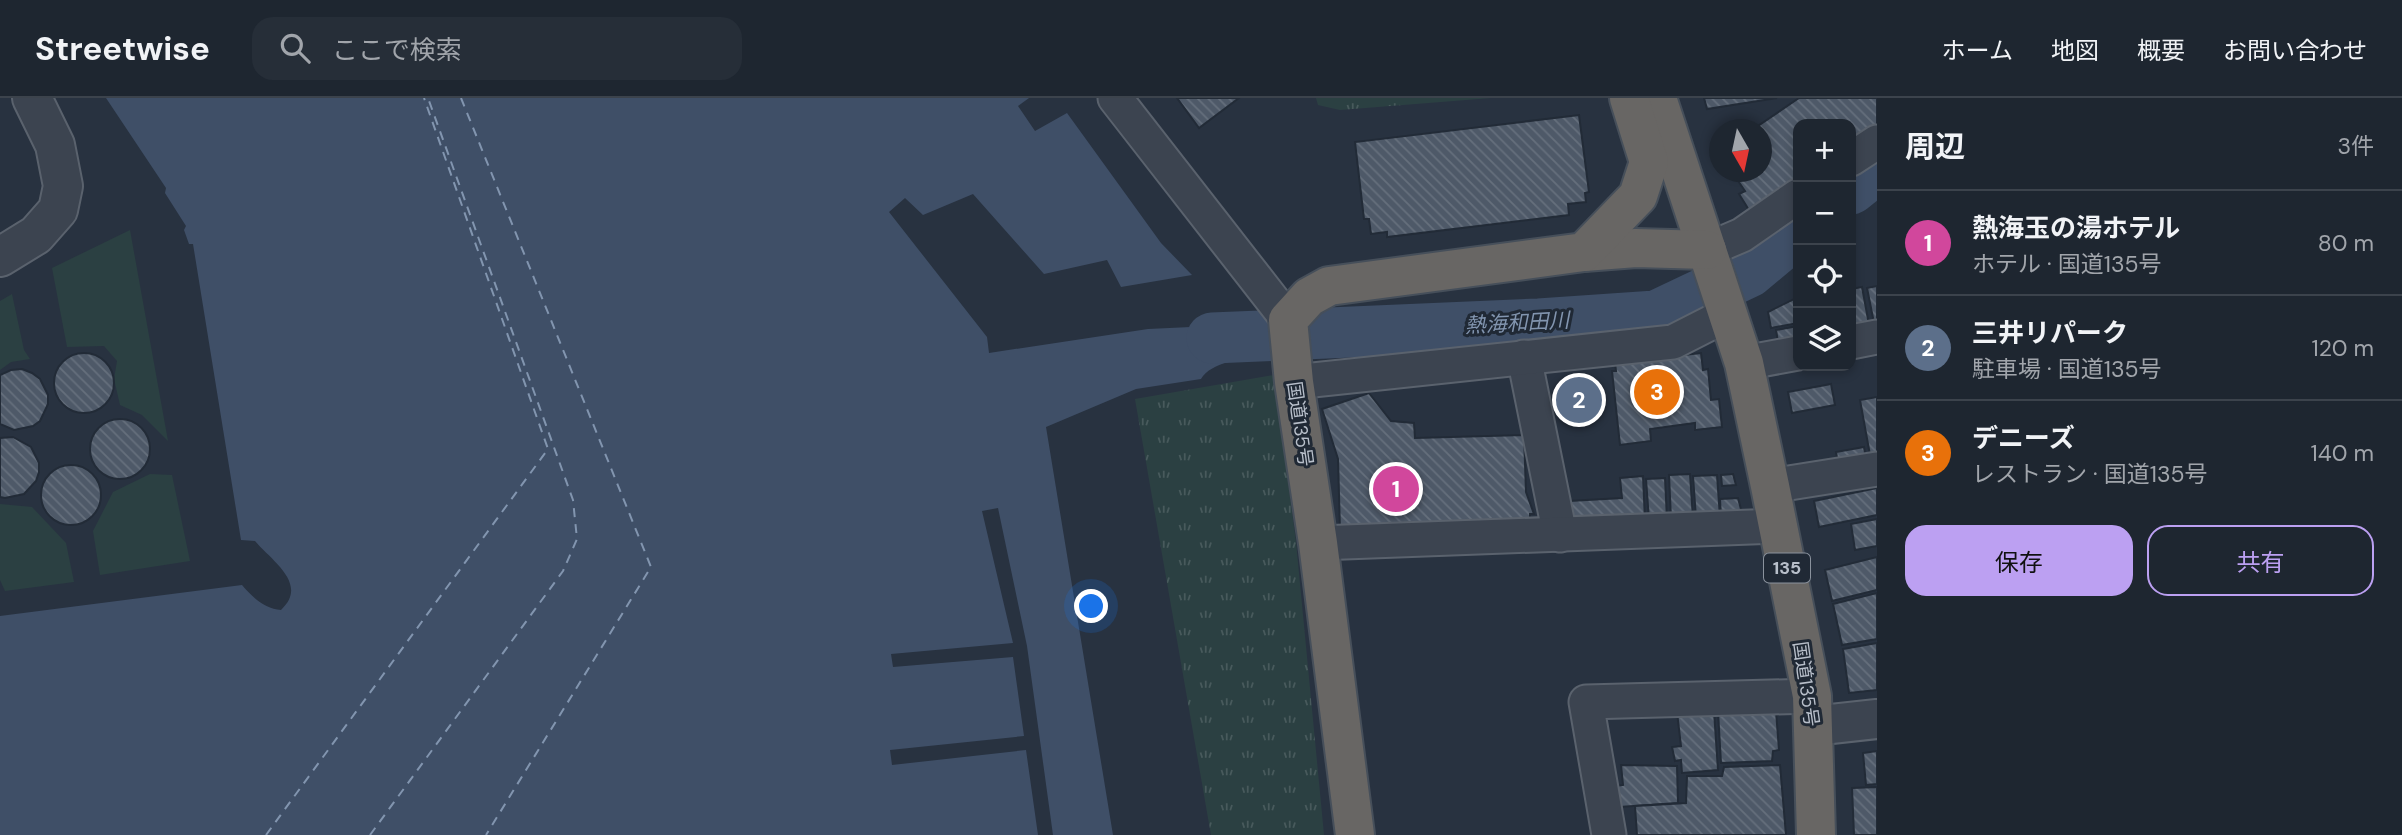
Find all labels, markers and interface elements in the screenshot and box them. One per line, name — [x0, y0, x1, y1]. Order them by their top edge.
search box — [252, 17, 742, 80]
text: Streetwise — [35, 27, 210, 70]
icon: search — [276, 29, 314, 67]
text: ここで検索 — [332, 33, 462, 67]
text: ホーム — [1942, 35, 2013, 66]
text: 地図 — [2051, 35, 2099, 66]
text: 概要 — [2137, 35, 2185, 66]
text: お問い合わせ — [2223, 35, 2367, 66]
north arrow — [1709, 119, 1772, 182]
map controls — [1793, 119, 1856, 371]
button: + — [1793, 119, 1856, 182]
text: 周辺 — [1905, 127, 1965, 166]
text: 3件 — [2337, 131, 2374, 161]
button: − — [1793, 182, 1856, 245]
text: 熱海玉の湯ホテル — [1972, 211, 2180, 245]
text: 1 — [1924, 228, 1932, 258]
text: 80 m — [2318, 228, 2374, 258]
button: locate — [1793, 245, 1856, 308]
text: ホテル · 国道135号 — [1972, 249, 2162, 279]
water label: 熱海和田川 — [1464, 306, 1572, 340]
button: layers — [1793, 308, 1856, 371]
text: 三井リパーク — [1972, 316, 2128, 350]
text: 2 — [1921, 333, 1935, 363]
text: 120 m — [2311, 333, 2374, 363]
text: 駐車場 · 国道135号 — [1972, 354, 2162, 384]
pin: 3 — [1634, 366, 1680, 418]
pin: 2 — [1556, 374, 1602, 426]
street label: 国道135号 — [1282, 380, 1318, 468]
text: デニーズ — [1972, 421, 2075, 455]
text: 3 — [1921, 438, 1935, 468]
text: 140 m — [2311, 438, 2374, 468]
text: レストラン · 国道135号 — [1972, 459, 2208, 489]
pin: 1 — [1373, 463, 1419, 515]
button: 保存 — [1905, 525, 2133, 596]
button: 共有 — [2147, 525, 2374, 596]
road number: 135 — [1764, 554, 1810, 582]
your location — [1074, 589, 1108, 623]
street label: 国道135号 — [1788, 640, 1824, 728]

